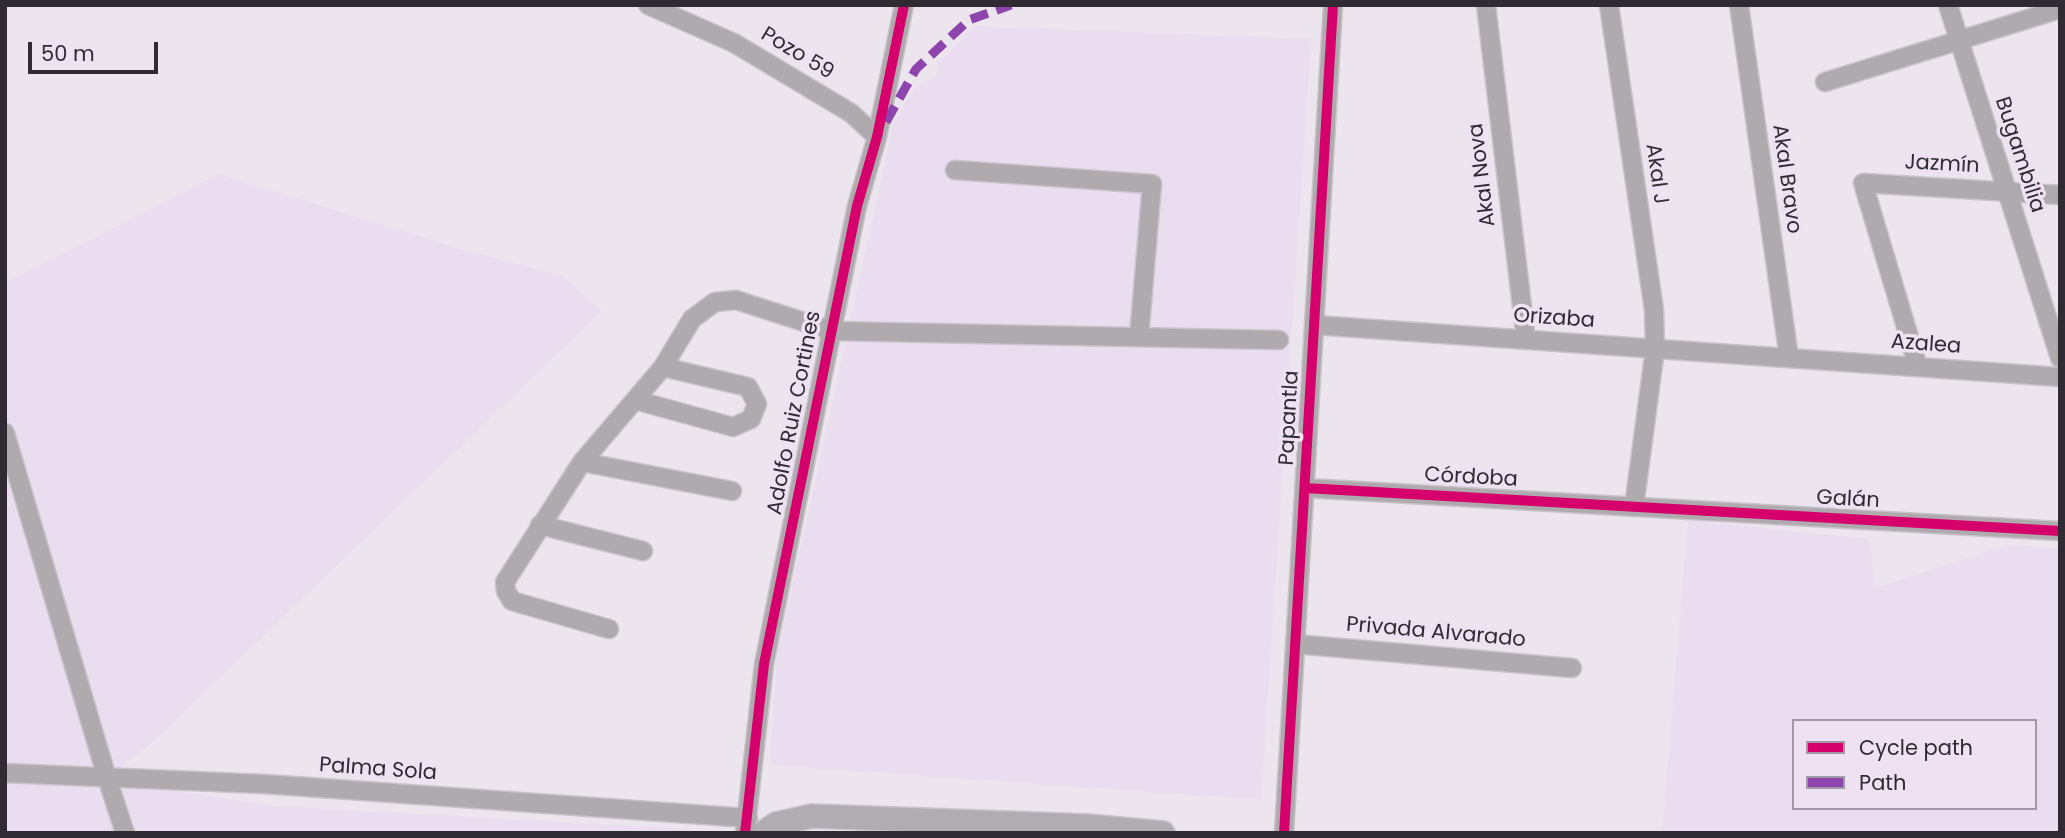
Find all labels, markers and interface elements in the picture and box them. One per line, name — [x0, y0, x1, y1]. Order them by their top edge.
street label: Pozo 59 — [756, 22, 838, 86]
scale bar — [32, 28, 161, 72]
text: 50 m — [41, 39, 95, 68]
street label: Bugambilia — [1988, 94, 2050, 216]
street label: Akal Nova — [1464, 122, 1502, 228]
street label: Akal Bravo — [1766, 123, 1806, 235]
street label: Akal J — [1639, 142, 1673, 206]
street label: Jazmín — [1904, 150, 1980, 180]
street label: Orizaba — [1512, 304, 1596, 334]
street label: Adolfo Ruiz Cortines — [763, 309, 827, 517]
street label: Azalea — [1890, 330, 1962, 360]
street label: Papantla — [1275, 370, 1305, 466]
street label: Córdoba — [1424, 463, 1518, 493]
street label: Galán — [1816, 486, 1880, 514]
street label: Privada Alvarado — [1345, 613, 1527, 653]
legend — [1792, 719, 2037, 810]
text: Cycle path — [1859, 733, 1973, 762]
street label: Palma Sola — [318, 753, 438, 787]
text: Path — [1859, 768, 1906, 797]

